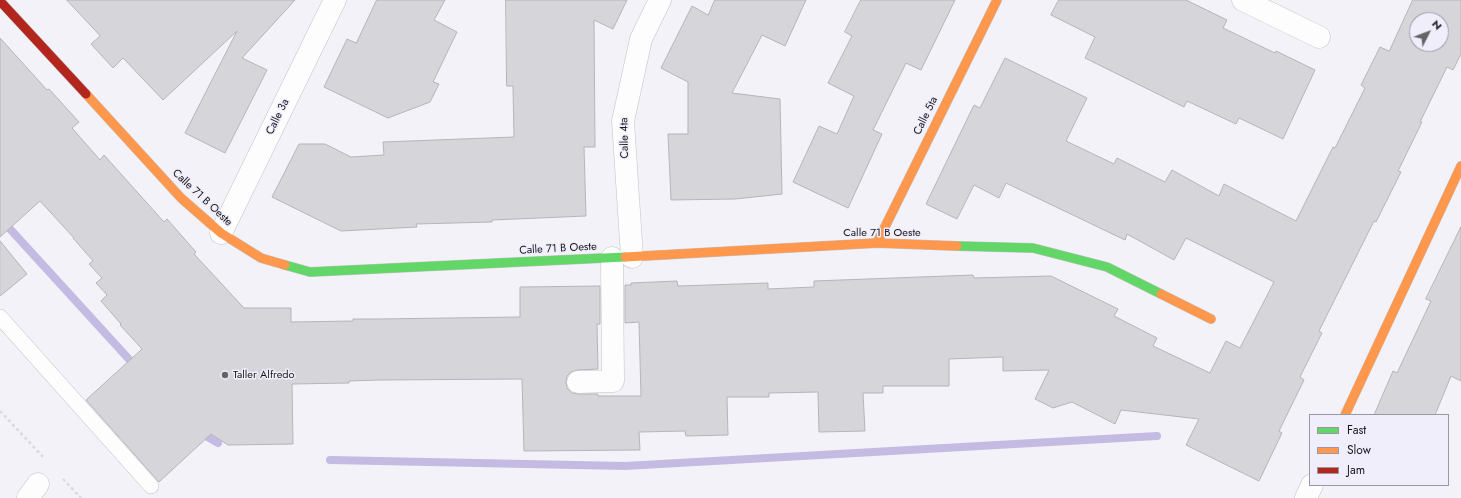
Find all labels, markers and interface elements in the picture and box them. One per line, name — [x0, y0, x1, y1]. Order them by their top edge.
north arrow — [1409, 12, 1449, 52]
text: N — [1428, 16, 1446, 33]
street label: Calle 5ta — [911, 95, 941, 137]
street label: Calle 3a — [264, 97, 292, 137]
street label: Calle 4ta — [618, 117, 632, 159]
street label: Calle 71 B Oeste — [169, 167, 235, 229]
street label: Calle 71 B Oeste — [843, 226, 921, 240]
street label: Calle 71 B Oeste — [519, 240, 597, 258]
place label: Taller Alfredo — [233, 368, 295, 382]
marker: Taller Alfredo — [220, 370, 230, 380]
legend — [1309, 414, 1449, 486]
text: Fast — [1347, 421, 1366, 439]
text: Slow — [1347, 441, 1371, 459]
text: Jam — [1347, 461, 1365, 479]

